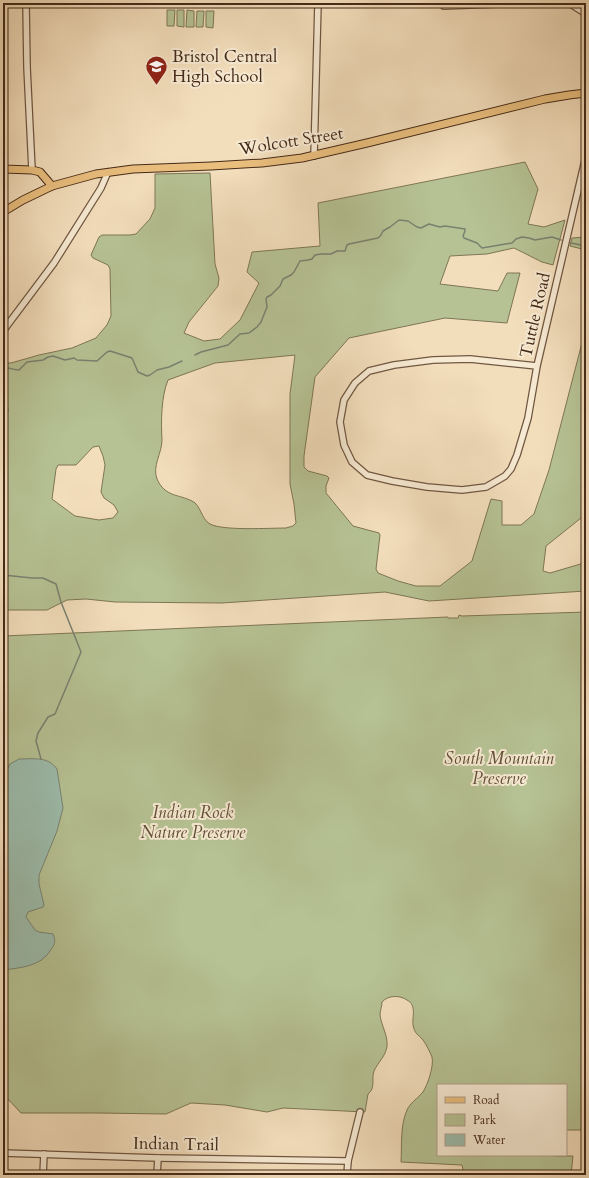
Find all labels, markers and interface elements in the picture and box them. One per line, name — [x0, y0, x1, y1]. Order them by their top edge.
place label: Bristol Central High School — [172, 45, 278, 88]
school or university icon: Bristol Central High School — [144, 53, 170, 86]
street label: Wolcott Street — [236, 121, 345, 161]
street label: Tuttle Road — [514, 270, 556, 360]
park label: South Mountain Preserve — [444, 747, 555, 790]
park label: Indian Rock Nature Preserve — [141, 801, 246, 844]
legend — [437, 1084, 567, 1156]
text: Road — [473, 1092, 500, 1108]
text: Park — [473, 1112, 497, 1128]
street label: Indian Trail — [133, 1132, 220, 1156]
text: Water — [472, 1132, 506, 1148]

